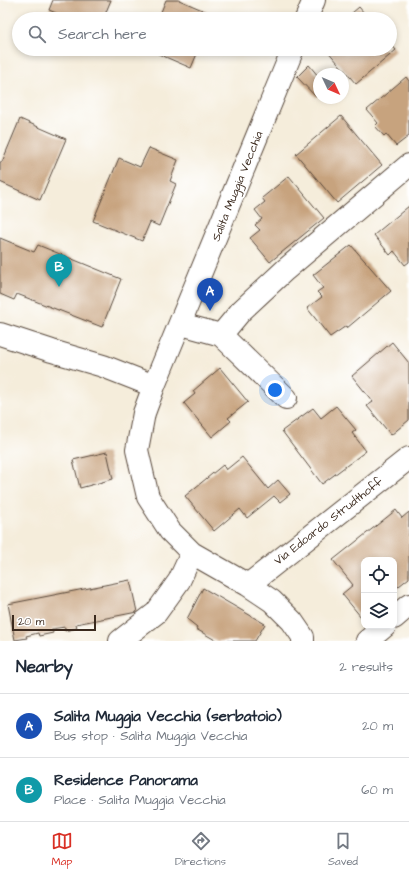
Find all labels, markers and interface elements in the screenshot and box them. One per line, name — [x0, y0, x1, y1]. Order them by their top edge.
search box — [12, 12, 397, 56]
icon: search — [26, 23, 48, 45]
text: Search here — [58, 24, 147, 45]
north arrow — [313, 68, 349, 104]
street label: Salita Muggia Vecchia — [208, 129, 268, 244]
pin: B — [46, 254, 72, 287]
pin: A — [197, 278, 223, 311]
your location — [265, 380, 285, 400]
street label: Via Edoardo Strudthoff — [270, 473, 387, 569]
map controls — [361, 557, 397, 629]
button: locate — [361, 557, 397, 593]
button: layers — [361, 593, 397, 629]
scale bar — [12, 613, 96, 632]
text: 20 m — [18, 614, 44, 629]
text: Nearby — [16, 655, 73, 679]
text: 2 results — [339, 658, 393, 676]
text: Salita Muggia Vecchia (serbatoio) — [54, 706, 282, 727]
text: A — [25, 717, 33, 735]
text: 20 m — [362, 717, 393, 735]
text: Bus stop · Salita Muggia Vecchia — [54, 727, 247, 745]
text: Residence Panorama — [54, 770, 198, 791]
text: B — [24, 781, 34, 799]
text: 60 m — [361, 781, 393, 799]
text: Place · Salita Muggia Vecchia — [54, 791, 226, 809]
tab: Map — [51, 830, 73, 869]
tab: Directions — [175, 830, 226, 869]
tab: Saved — [328, 830, 358, 869]

